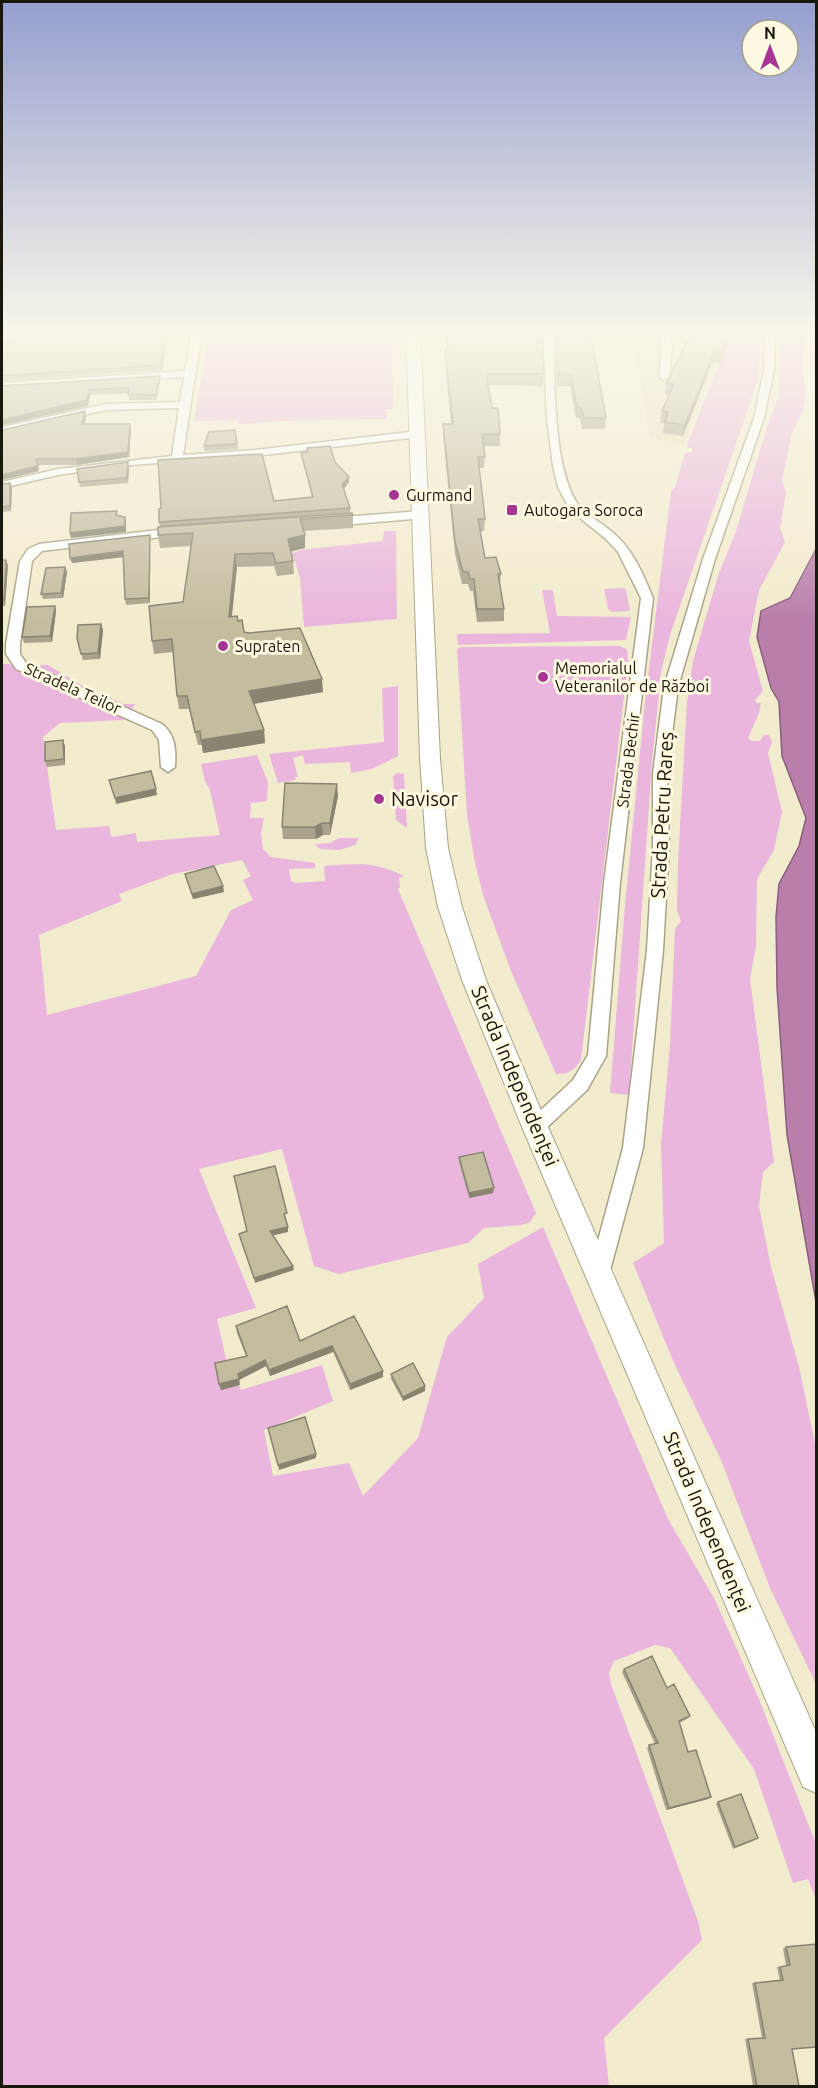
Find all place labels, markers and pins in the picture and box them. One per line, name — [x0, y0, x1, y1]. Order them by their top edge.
place label: Gurmand — [406, 486, 472, 504]
marker: Gurmand — [387, 488, 401, 502]
place label: Autogara Soroca — [524, 501, 643, 519]
marker: Autogara Soroca — [505, 503, 519, 517]
place label: Supraten — [235, 637, 300, 655]
marker: Supraten — [216, 639, 230, 653]
place label: Memorialul Veteranilor de Război — [555, 659, 709, 695]
marker: Memorialul Veteranilor de Război — [536, 670, 550, 684]
place label: Navisor — [391, 787, 459, 810]
marker: Navisor — [372, 792, 386, 806]

